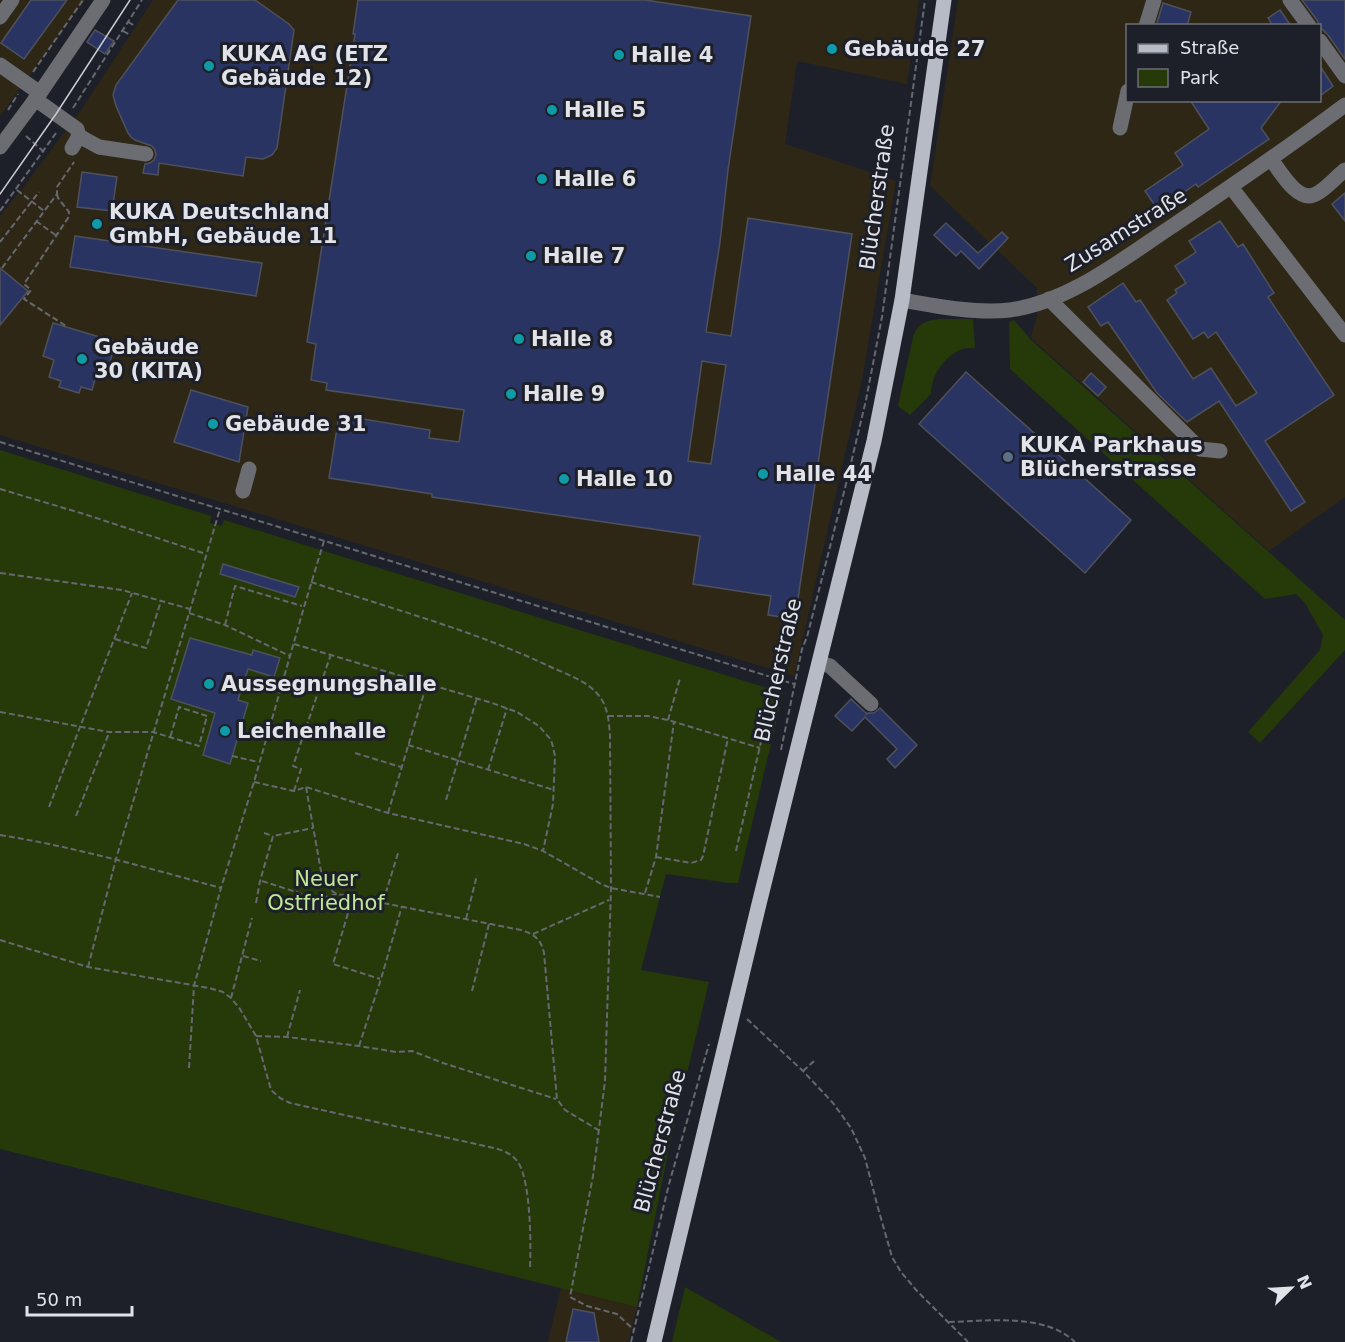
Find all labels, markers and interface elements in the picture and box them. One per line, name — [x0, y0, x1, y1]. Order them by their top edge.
legend — [1126, 24, 1321, 102]
place label: Gebäude 27 — [844, 37, 985, 61]
text: Straße — [1180, 37, 1239, 58]
place label: KUKA AG (ETZ Gebäude 12) — [221, 42, 388, 90]
marker: Gebäude 27 — [825, 42, 839, 56]
place label: Halle 4 — [631, 43, 713, 67]
marker: Halle 4 — [612, 48, 626, 62]
marker: KUKA AG (ETZ Gebäude 12) — [202, 59, 216, 73]
text: Park — [1180, 67, 1219, 88]
place label: Halle 5 — [564, 98, 646, 122]
marker: Halle 5 — [545, 103, 559, 117]
street label: Blücherstraße — [855, 123, 899, 271]
place label: Halle 6 — [554, 167, 636, 191]
marker: Halle 6 — [535, 172, 549, 186]
street label: Zusamstraße — [1061, 183, 1191, 277]
place label: KUKA Deutschland GmbH, Gebäude 11 — [109, 200, 337, 248]
marker: KUKA Deutschland GmbH, Gebäude 11 — [90, 217, 104, 231]
place label: Halle 7 — [543, 244, 625, 268]
marker: Halle 7 — [524, 249, 538, 263]
place label: Halle 8 — [531, 327, 613, 351]
marker: Halle 8 — [512, 332, 526, 346]
place label: Gebäude 30 (KITA) — [94, 335, 203, 383]
marker: Gebäude 30 (KITA) — [75, 352, 89, 366]
place label: Halle 9 — [523, 382, 605, 406]
marker: Halle 9 — [504, 387, 518, 401]
place label: Gebäude 31 — [225, 412, 366, 436]
marker: Gebäude 31 — [206, 417, 220, 431]
place label: KUKA Parkhaus Blücherstrasse — [1020, 433, 1203, 481]
marker: KUKA Parkhaus Blücherstrasse — [1001, 450, 1015, 464]
place label: Halle 44 — [775, 462, 872, 486]
place label: Halle 10 — [576, 467, 673, 491]
marker: Halle 44 — [756, 467, 770, 481]
marker: Halle 10 — [557, 472, 571, 486]
street label: Blücherstraße — [750, 596, 806, 744]
place label: Aussegnungshalle — [221, 672, 437, 696]
marker: Aussegnungshalle — [202, 677, 216, 691]
place label: Leichenhalle — [237, 719, 386, 743]
marker: Leichenhalle — [218, 724, 232, 738]
park label: Neuer Ostfriedhof — [267, 867, 385, 915]
street label: Blücherstraße — [629, 1067, 691, 1215]
north arrow — [1261, 1258, 1321, 1318]
text: N — [1293, 1272, 1316, 1292]
scale bar — [27, 1279, 132, 1317]
text: 50 m — [36, 1289, 82, 1310]

